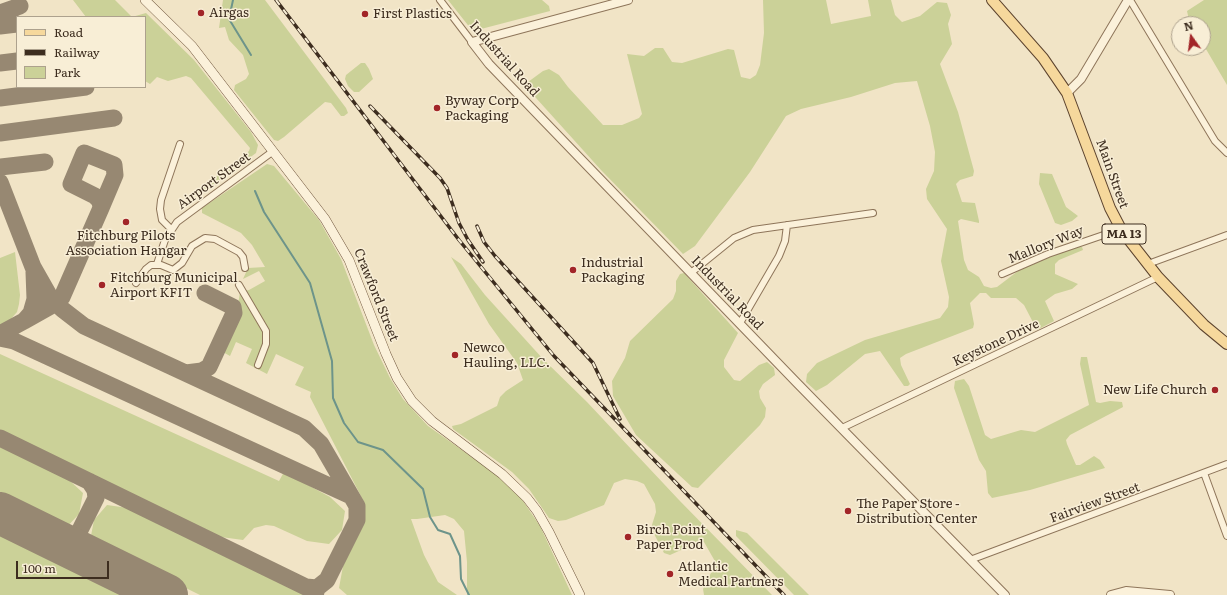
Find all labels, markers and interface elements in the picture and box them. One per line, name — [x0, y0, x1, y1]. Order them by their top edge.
place label: Airgas — [209, 5, 249, 21]
place label: First Plastics — [373, 6, 452, 22]
marker: Airgas — [196, 8, 206, 18]
marker: First Plastics — [360, 9, 370, 19]
legend — [16, 16, 146, 88]
north arrow — [1171, 16, 1211, 56]
text: N — [1182, 16, 1195, 34]
street label: Industrial Road — [466, 18, 542, 100]
text: Road — [54, 23, 83, 41]
text: Railway — [54, 43, 100, 61]
text: Park — [54, 63, 80, 81]
place label: Byway Corp Packaging — [445, 93, 519, 124]
marker: Byway Corp Packaging — [432, 103, 442, 113]
street label: Main Street — [1092, 137, 1132, 211]
street label: Airport Street — [174, 149, 254, 213]
marker: Fitchburg Pilots Association Hangar — [121, 217, 131, 227]
street label: Mallory Way — [1006, 223, 1086, 267]
road number: MA 13 — [1102, 224, 1146, 244]
place label: Fitchburg Pilots Association Hangar — [65, 228, 187, 259]
street label: Crawford Street — [350, 246, 402, 344]
street label: Industrial Road — [688, 253, 766, 333]
place label: Industrial Packaging — [581, 255, 645, 286]
marker: Industrial Packaging — [568, 265, 578, 275]
place label: Fitchburg Municipal Airport KFIT — [110, 270, 238, 301]
marker: Fitchburg Municipal Airport KFIT — [97, 280, 107, 290]
street label: Keystone Drive — [950, 316, 1042, 370]
place label: Newco Hauling, LLC. — [463, 340, 550, 371]
marker: Newco Hauling, LLC. — [450, 350, 460, 360]
place label: New Life Church — [1103, 382, 1207, 398]
marker: New Life Church — [1210, 385, 1220, 395]
street label: Fairview Street — [1048, 479, 1142, 527]
place label: The Paper Store - Distribution Center — [856, 496, 977, 527]
marker: The Paper Store - Distribution Center — [843, 506, 853, 516]
place label: Birch Point Paper Prod — [636, 522, 706, 553]
marker: Birch Point Paper Prod — [623, 532, 633, 542]
scale bar — [18, 553, 111, 579]
text: 100 m — [23, 559, 56, 577]
place label: Atlantic Medical Partners — [678, 559, 783, 590]
marker: Atlantic Medical Partners — [665, 569, 675, 579]

